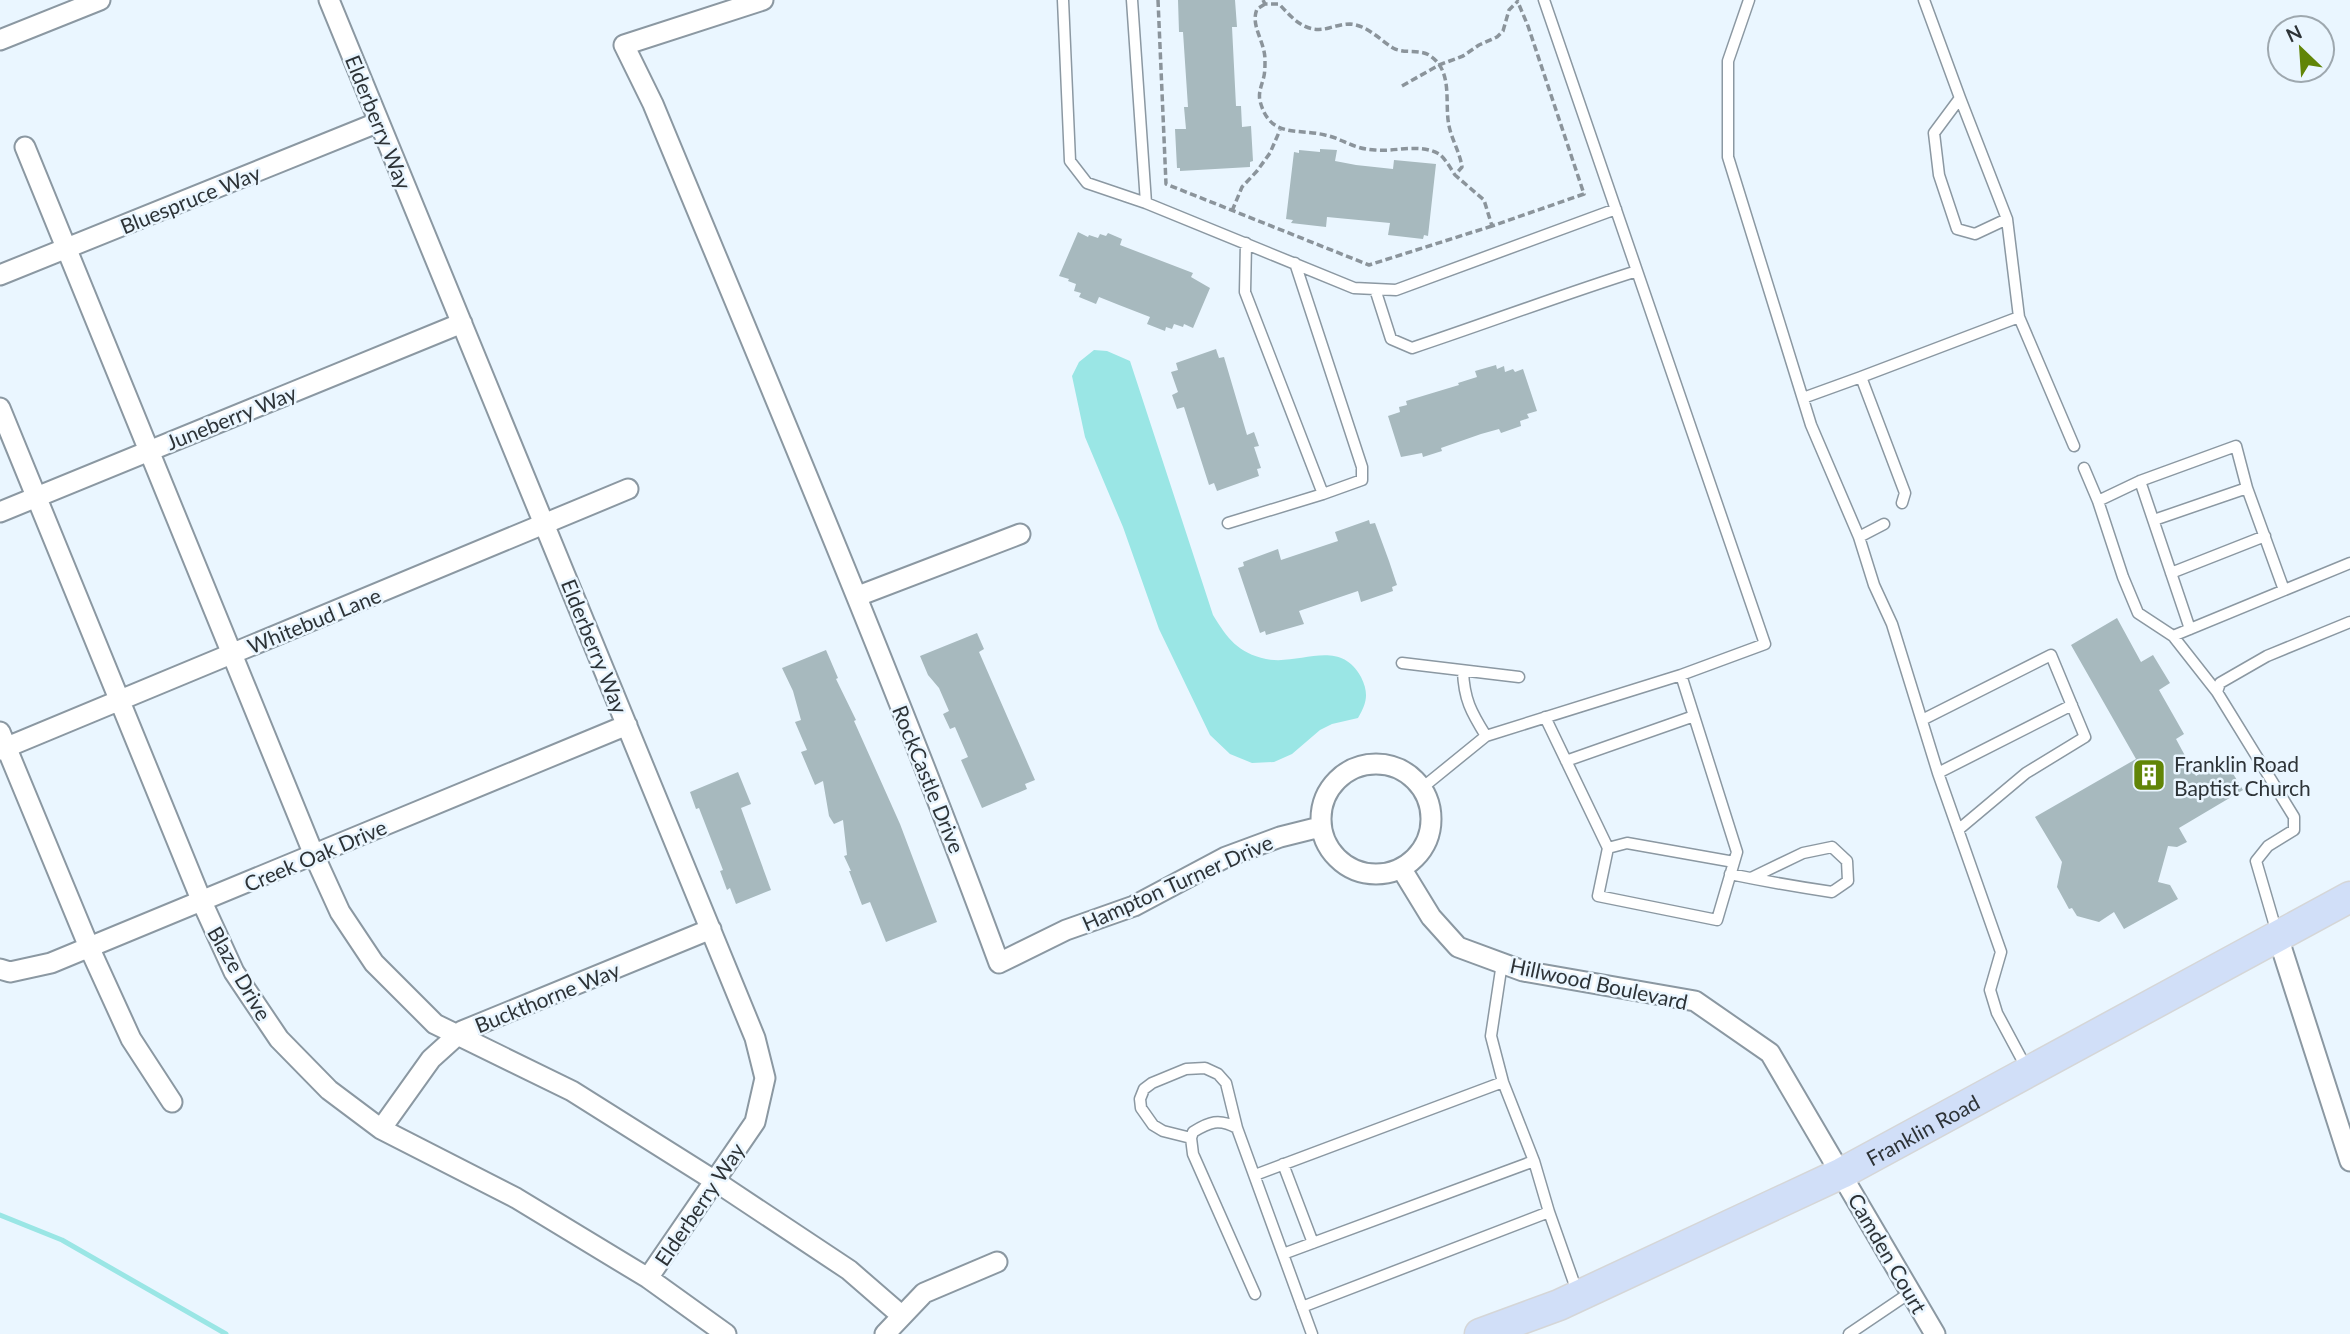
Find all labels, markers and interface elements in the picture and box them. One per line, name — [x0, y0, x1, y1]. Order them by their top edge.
north arrow — [2266, 14, 2336, 84]
text: N — [2282, 20, 2305, 47]
street label: Elderberry Way — [341, 51, 417, 193]
street label: Bluespruce Way — [116, 159, 264, 238]
street label: Juneberry Way — [162, 379, 300, 454]
street label: Elderberry Way — [557, 575, 633, 717]
street label: Whitebud Lane — [244, 582, 384, 658]
street label: RockCastle Drive — [888, 701, 970, 857]
place label: Franklin Road Baptist Church — [2174, 751, 2311, 800]
building icon: Franklin Road Baptist Church — [2130, 756, 2168, 794]
street label: Creek Oak Drive — [240, 814, 390, 896]
street label: Hampton Turner Drive — [1078, 829, 1276, 935]
street label: Blaze Drive — [203, 921, 277, 1025]
street label: Hillwood Boulevard — [1508, 952, 1690, 1014]
street label: Buckthorne Way — [471, 956, 623, 1037]
street label: Franklin Road — [1862, 1088, 1983, 1170]
street label: Elderberry Way — [649, 1138, 749, 1270]
street label: Camden Court — [1844, 1189, 1933, 1318]

